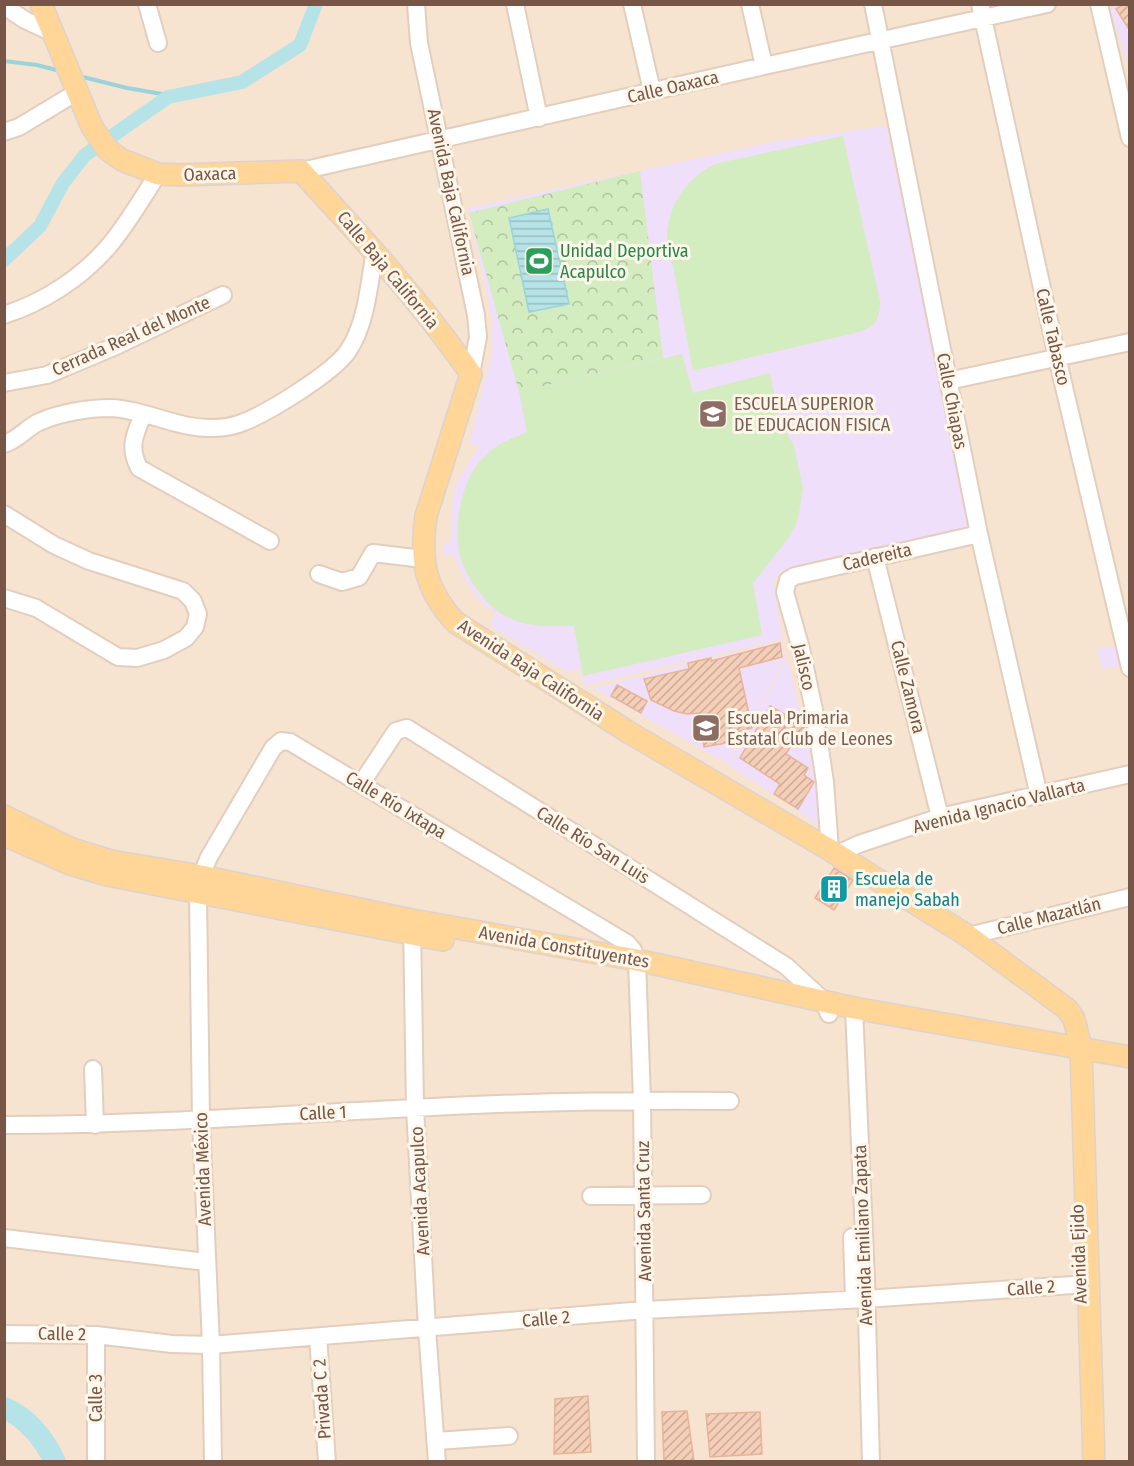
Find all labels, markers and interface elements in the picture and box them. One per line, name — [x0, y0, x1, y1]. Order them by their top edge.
street label: Calle Oaxaca — [625, 66, 721, 108]
street label: Avenida Baja California — [423, 107, 479, 278]
street label: Oaxaca — [183, 162, 237, 186]
street label: Calle Baja California — [332, 207, 444, 334]
place label: Unidad Deportiva Acapulco — [560, 240, 689, 283]
sports icon: Unidad Deportiva Acapulco — [523, 245, 555, 277]
street label: Calle Tabasco — [1031, 286, 1075, 388]
street label: Cerrada Real del Monte — [48, 291, 214, 381]
street label: Calle Chiapas — [932, 351, 972, 451]
place label: ESCUELA SUPERIOR DE EDUCACION FISICA — [734, 393, 891, 436]
school or university icon: ESCUELA SUPERIOR DE EDUCACION FISICA — [697, 398, 729, 430]
street label: Cadereita — [840, 538, 914, 576]
street label: Avenida Baja California — [454, 615, 608, 726]
street label: Calle Zamora — [886, 638, 930, 736]
street label: Jalisco — [788, 641, 820, 693]
place label: Escuela Primaria Estatal Club de Leones — [727, 707, 893, 750]
school or university icon: Escuela Primaria Estatal Club de Leones — [690, 712, 722, 744]
street label: Calle Río Ixtapa — [342, 766, 451, 844]
street label: Avenida Ignacio Vallarta — [911, 774, 1088, 838]
street label: Calle Río San Luis — [532, 801, 654, 889]
place label: Escuela de manejo Sabah — [855, 868, 960, 911]
building icon: Escuela de manejo Sabah — [818, 873, 850, 905]
street label: Calle Mazatlán — [995, 892, 1103, 940]
street label: Avenida Constituyentes — [477, 921, 651, 973]
street label: Calle 1 — [299, 1101, 347, 1125]
street label: Avenida México — [190, 1112, 216, 1226]
street label: Avenida Acapulco — [406, 1126, 434, 1256]
street label: Avenida Santa Cruz — [632, 1140, 656, 1282]
street label: Avenida Emiliano Zapata — [849, 1144, 877, 1326]
street label: Avenida Ejido — [1066, 1204, 1092, 1304]
street label: Calle 2 — [1006, 1275, 1056, 1301]
street label: Calle 2 — [521, 1306, 571, 1332]
street label: Calle 2 — [38, 1323, 86, 1345]
street label: Privada C 2 — [308, 1358, 336, 1440]
street label: Calle 3 — [85, 1374, 107, 1422]

